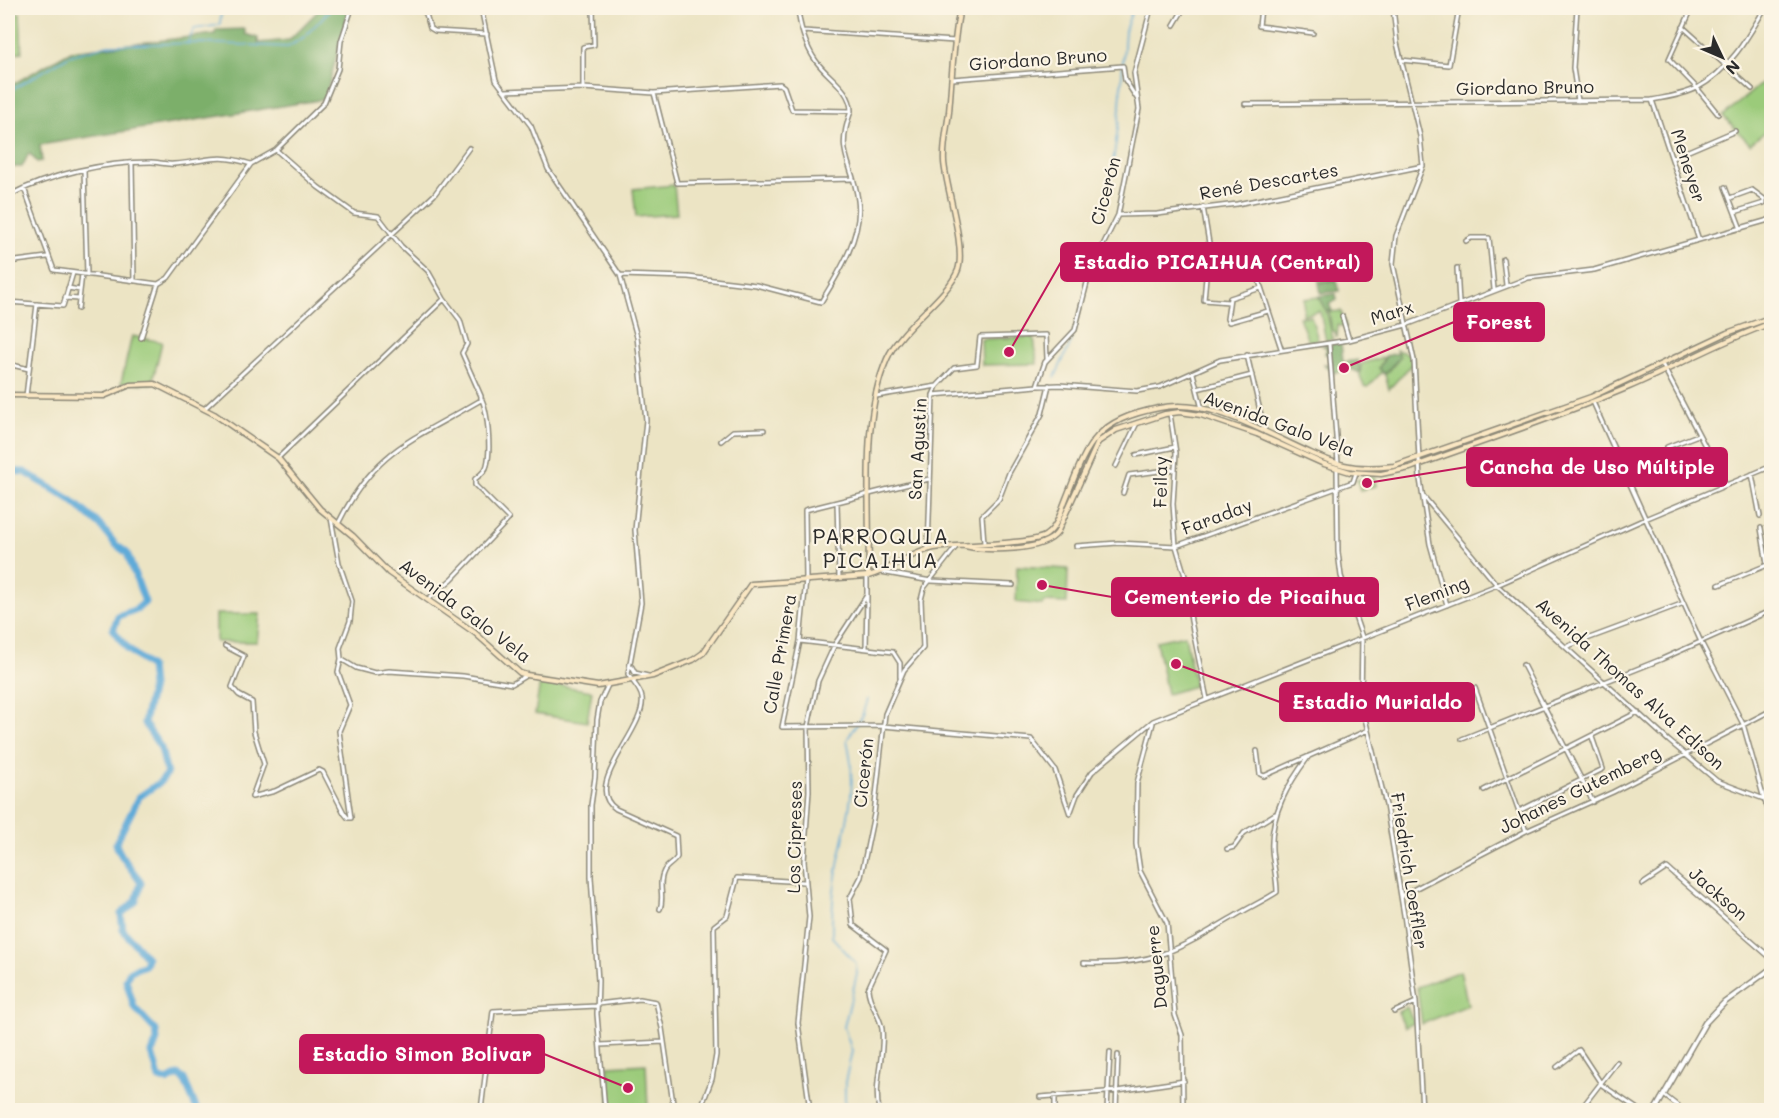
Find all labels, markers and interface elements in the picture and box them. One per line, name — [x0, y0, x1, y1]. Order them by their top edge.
north arrow — [1692, 27, 1752, 87]
street label: Giordano Bruno — [968, 42, 1108, 76]
text: N — [1721, 56, 1745, 79]
street label: Giordano Bruno — [1456, 74, 1595, 100]
street label: Meneyer — [1666, 126, 1712, 206]
street label: Cicerón — [1084, 154, 1126, 228]
street label: René Descartes — [1198, 157, 1340, 205]
callout: Estadio PICAIHUA (Central) — [1061, 243, 1372, 281]
text: Estadio PICAIHUA (Central) — [1073, 248, 1361, 274]
street label: Marx — [1367, 294, 1416, 330]
callout: Forest — [1454, 303, 1544, 341]
text: Forest — [1466, 308, 1532, 334]
street label: Avenida Galo Vela — [1200, 385, 1358, 462]
street label: San Agustin — [902, 397, 932, 500]
callout: Cancha de Uso Múltiple — [1467, 448, 1727, 486]
text: Cancha de Uso Múltiple — [1479, 453, 1715, 479]
street label: Feilay — [1148, 456, 1172, 508]
street label: Faraday — [1178, 492, 1255, 540]
district label: PARROQUIA PICAIHUA — [813, 522, 949, 573]
street label: Avenida Galo Vela — [395, 553, 536, 668]
street label: Fleming — [1402, 570, 1472, 616]
callout: Cementerio de Picaihua — [1112, 578, 1378, 616]
text: Cementerio de Picaihua — [1124, 583, 1366, 609]
street label: Calle Primera — [757, 592, 801, 716]
street label: Avenida Thomas Alva Edison — [1531, 592, 1730, 775]
callout: Estadio Murialdo — [1280, 683, 1474, 721]
text: Estadio Murialdo — [1292, 688, 1462, 714]
street label: Cicerón — [847, 737, 879, 809]
street label: Johanes Gutemberg — [1495, 740, 1664, 839]
street label: Los Cipreses — [781, 780, 807, 894]
street label: Friedrich Loeffler — [1386, 791, 1434, 951]
street label: Jackson — [1684, 861, 1753, 925]
street label: Daguerre — [1140, 924, 1172, 1010]
callout: Estadio Simon Bolivar — [300, 1035, 544, 1073]
text: Estadio Simon Bolivar — [312, 1040, 532, 1066]

